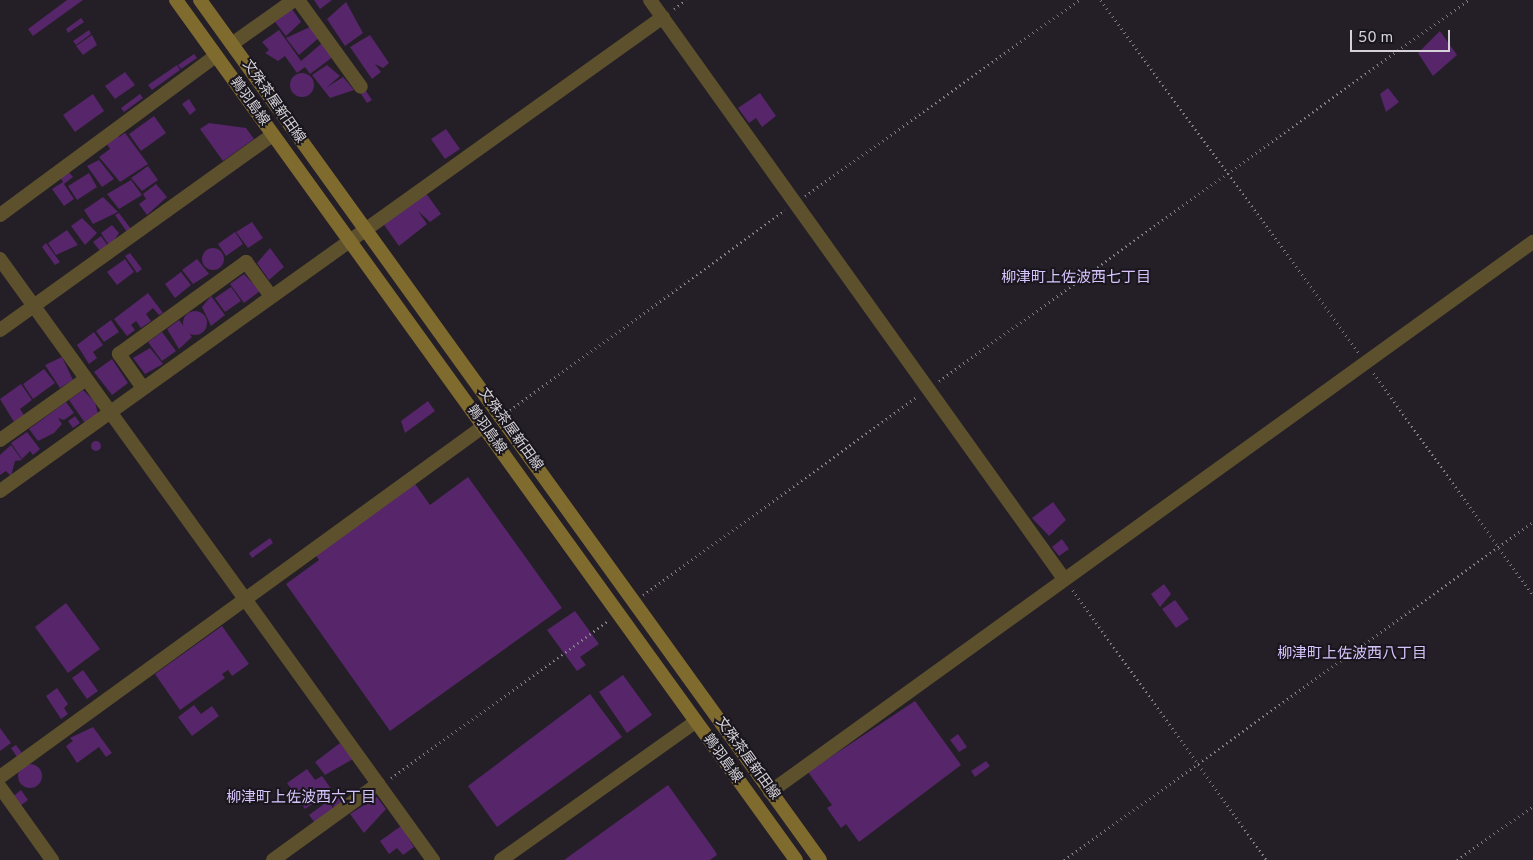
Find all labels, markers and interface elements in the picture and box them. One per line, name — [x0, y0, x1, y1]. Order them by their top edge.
scale bar — [1353, 20, 1453, 52]
text: 50 m — [1358, 29, 1393, 48]
street label: 文殊茶屋新田線 — [238, 57, 308, 147]
street label: 鶉羽島線 — [226, 74, 272, 130]
district label: 柳津町上佐波西七丁目 — [1001, 270, 1151, 288]
street label: 文殊茶屋新田線 — [474, 385, 546, 475]
street label: 鶉羽島線 — [463, 402, 509, 458]
district label: 柳津町上佐波西八丁目 — [1277, 646, 1427, 664]
street label: 文殊茶屋新田線 — [711, 714, 783, 804]
street label: 鶉羽島線 — [699, 731, 745, 787]
district label: 柳津町上佐波西六丁目 — [226, 790, 376, 808]

